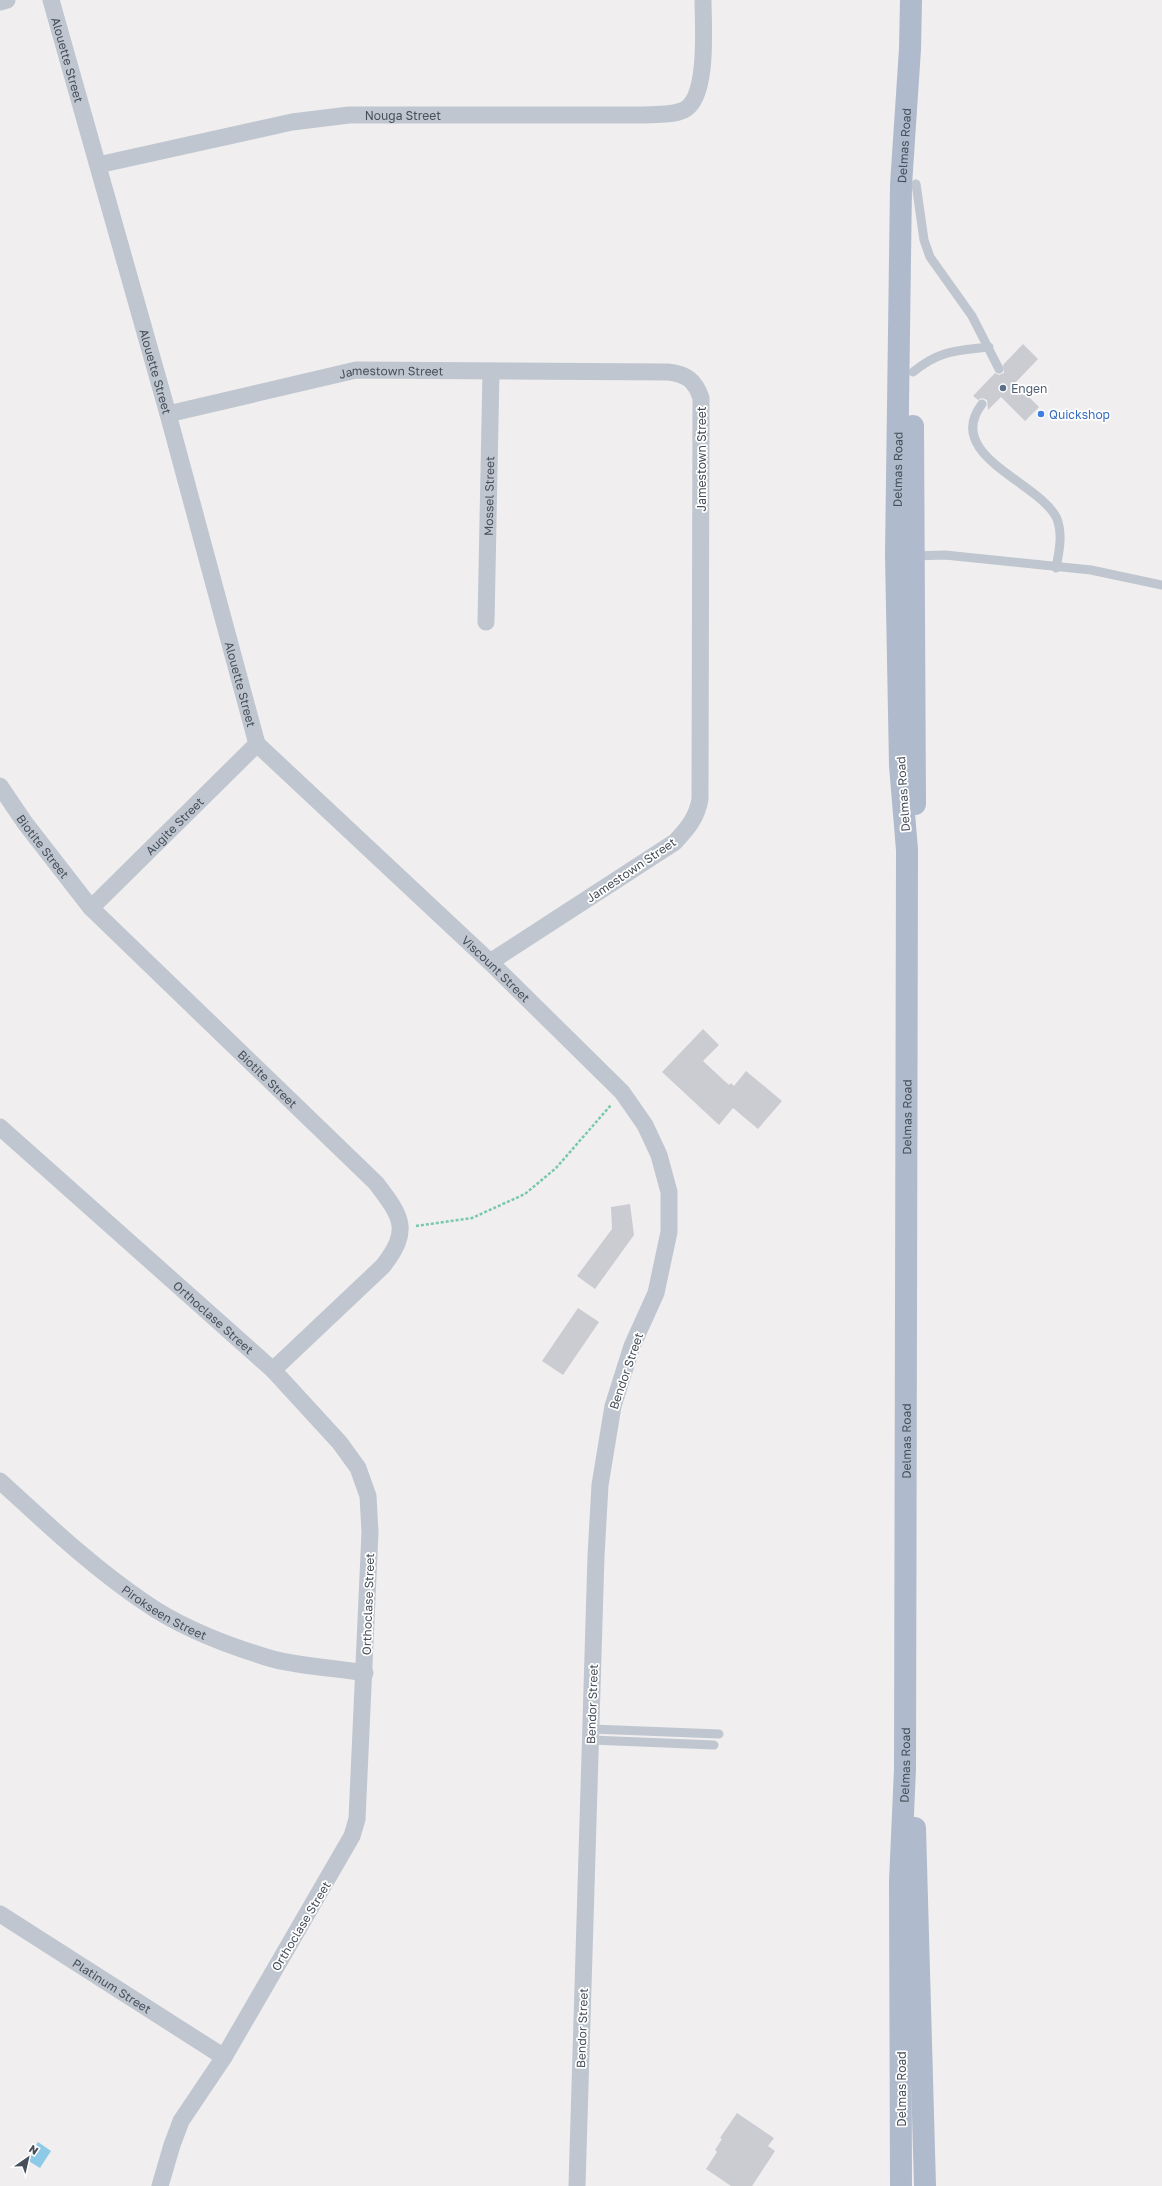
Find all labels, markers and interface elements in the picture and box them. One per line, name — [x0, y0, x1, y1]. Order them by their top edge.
street label: Alouette Street — [49, 15, 87, 104]
street label: Delmas Road — [894, 107, 914, 184]
street label: Nouga Street — [365, 108, 441, 123]
street label: Alouette Street — [137, 327, 175, 416]
street label: Jamestown Street — [337, 362, 444, 381]
place label: Engen — [1011, 381, 1047, 396]
marker: Engen — [998, 383, 1008, 393]
street label: Jamestown Street — [694, 406, 709, 511]
place label: Quickshop — [1049, 407, 1110, 422]
marker: Quickshop — [1036, 409, 1046, 419]
street label: Delmas Road — [889, 432, 905, 507]
street label: Mossel Street — [480, 456, 497, 536]
street label: Alouette Street — [222, 640, 260, 729]
street label: Delmas Road — [893, 756, 913, 832]
street label: Augite Street — [142, 794, 207, 858]
street label: Biotite Street — [14, 811, 73, 881]
street label: Jamestown Street — [583, 834, 679, 906]
street label: Viscount Street — [459, 932, 534, 1005]
street label: Biotite Street — [235, 1047, 301, 1111]
street label: Delmas Road — [899, 1079, 914, 1155]
street label: Orthoclase Street — [170, 1278, 257, 1357]
street label: Bendor Street — [606, 1330, 646, 1411]
street label: Delmas Road — [898, 1403, 913, 1479]
street label: Orthoclase Street — [359, 1552, 377, 1655]
street label: Pirokseen Street — [119, 1581, 209, 1643]
street label: Bendor Street — [583, 1663, 601, 1744]
street label: Delmas Road — [896, 1727, 913, 1803]
street label: Orthoclase Street — [268, 1878, 334, 1974]
street label: Platinum Street — [70, 1955, 154, 2016]
street label: Bendor Street — [573, 1987, 591, 2068]
street label: Delmas Road — [894, 2051, 909, 2127]
north arrow — [8, 2138, 48, 2178]
text: N — [27, 2142, 41, 2157]

